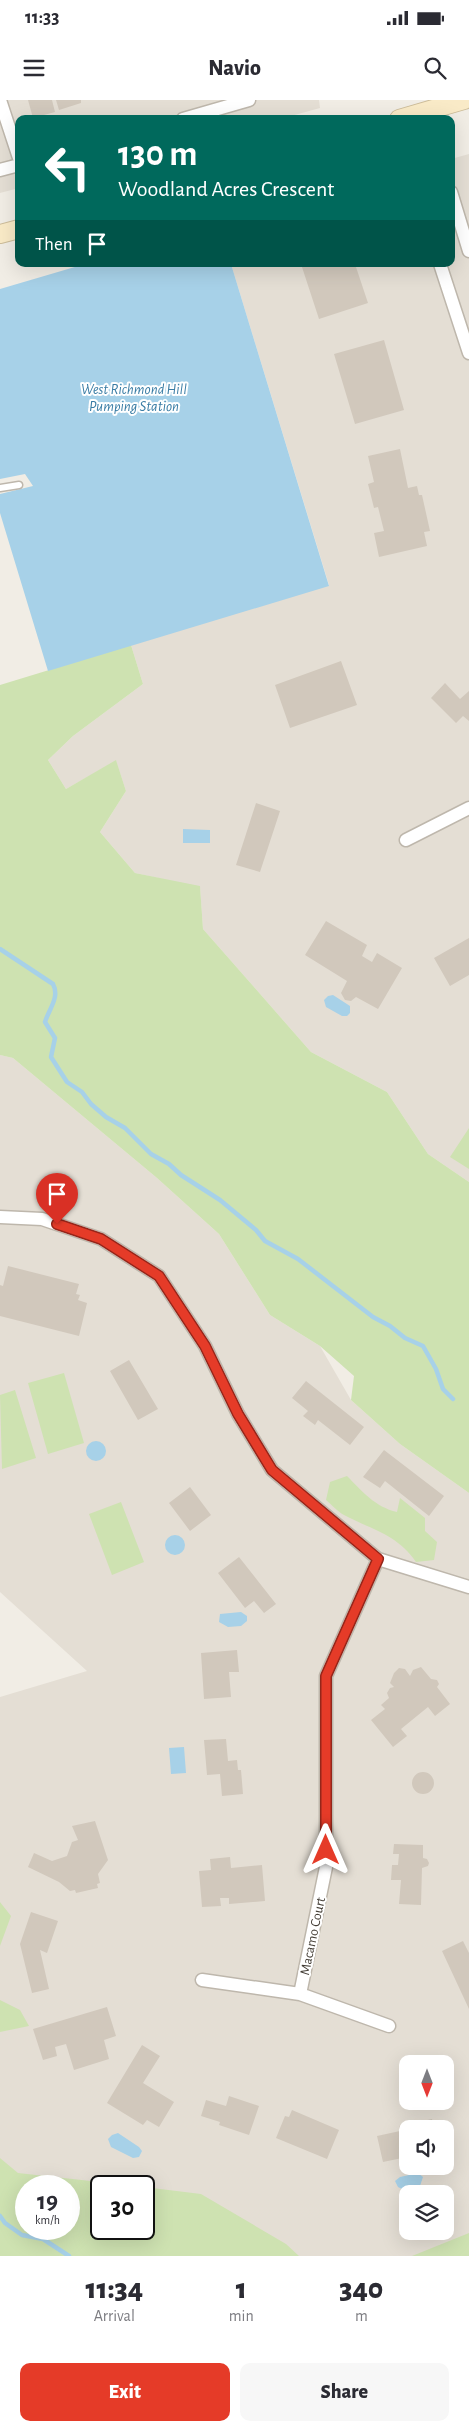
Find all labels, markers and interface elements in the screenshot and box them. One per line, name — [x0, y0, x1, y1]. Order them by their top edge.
text: 11:33 — [25, 8, 59, 27]
icon: menu — [20, 54, 48, 82]
icon: search — [421, 54, 449, 82]
text: Navio — [208, 57, 261, 79]
icon: left — [35, 135, 100, 200]
text: 130 m — [118, 137, 197, 172]
text: Woodland Acres Crescent — [118, 178, 334, 200]
icon: arrive — [83, 230, 111, 258]
text: Then — [35, 235, 73, 254]
water label: West Richmond Hill Pumping Station — [81, 382, 187, 414]
pin — [36, 1173, 78, 1224]
icon: arrive — [43, 1180, 71, 1208]
position arrow — [299, 1823, 351, 1875]
street label: Macamo Court — [298, 1896, 328, 1976]
north arrow — [399, 2055, 454, 2110]
map controls — [399, 2055, 454, 2240]
button: sound — [399, 2120, 454, 2175]
speed limit sign: 30 — [90, 2175, 155, 2240]
button: layers — [399, 2185, 454, 2240]
text: 19 — [37, 2189, 58, 2214]
text: km/h — [35, 2214, 60, 2226]
text: 11:34 — [86, 2274, 143, 2304]
text: 1 — [236, 2274, 247, 2304]
text: 340 — [339, 2274, 383, 2304]
text: Arrival — [94, 2308, 135, 2324]
text: min — [229, 2308, 254, 2324]
text: m — [355, 2308, 368, 2324]
button: Exit — [20, 2363, 230, 2421]
button: Share — [240, 2363, 449, 2421]

